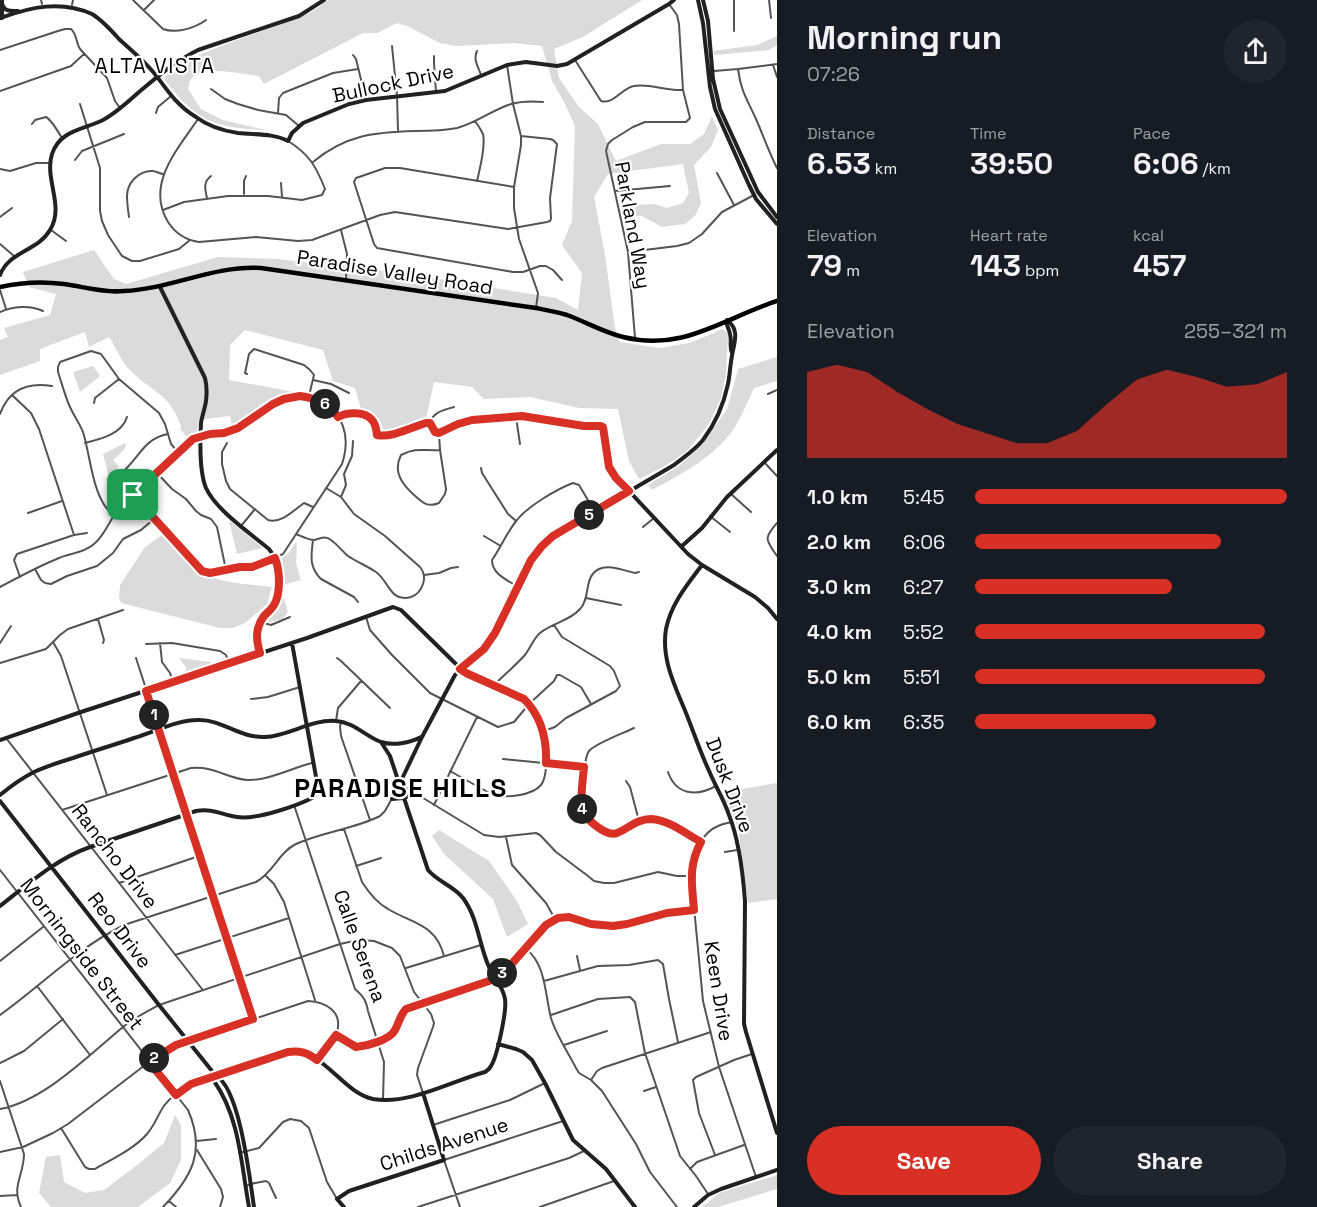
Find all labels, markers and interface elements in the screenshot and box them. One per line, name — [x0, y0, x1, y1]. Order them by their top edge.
text: Morning run — [807, 17, 1002, 59]
button: share — [1224, 20, 1287, 83]
district label: ALTA VISTA — [94, 52, 216, 79]
street label: Bullock Drive — [330, 57, 456, 109]
text: 07:26 — [807, 61, 860, 87]
text: Distance — [807, 123, 875, 144]
text: Time — [970, 123, 1006, 144]
text: Pace — [1133, 123, 1170, 144]
text: 6.53 — [807, 144, 871, 183]
text: 39:50 — [970, 144, 1053, 183]
text: 6:06 — [1133, 144, 1198, 183]
text: km — [871, 158, 897, 179]
text: /km — [1198, 158, 1231, 179]
street label: Parkland Way — [609, 159, 657, 291]
text: Elevation — [807, 225, 877, 246]
text: Heart rate — [970, 225, 1048, 246]
text: kcal — [1133, 225, 1164, 246]
street label: Paradise Valley Road — [295, 244, 495, 300]
text: 79 — [807, 246, 842, 285]
text: 143 — [970, 246, 1021, 285]
text: 457 — [1133, 246, 1186, 285]
text: m — [842, 260, 860, 281]
text: bpm — [1021, 260, 1059, 281]
text: Elevation — [807, 318, 895, 344]
text: 255–321 m — [1184, 318, 1287, 344]
pin: 6 — [310, 389, 340, 419]
text: 6 — [320, 393, 330, 414]
pin — [107, 469, 158, 520]
icon: arrive — [116, 478, 149, 511]
text: 1.0 km — [807, 484, 868, 510]
text: 5:45 — [903, 484, 945, 510]
pin: 5 — [574, 500, 604, 530]
text: 5 — [584, 504, 594, 525]
text: 2.0 km — [807, 529, 871, 555]
text: 6:06 — [903, 529, 945, 555]
text: 3.0 km — [807, 574, 871, 600]
text: 6:27 — [903, 574, 943, 600]
text: 4.0 km — [807, 619, 872, 645]
text: 5:52 — [903, 619, 944, 645]
text: 5.0 km — [807, 664, 871, 690]
text: 5:51 — [903, 664, 940, 690]
pin: 1 — [139, 700, 169, 730]
text: 1 — [150, 704, 158, 725]
text: 6.0 km — [807, 709, 871, 735]
text: 6:35 — [903, 709, 944, 735]
street label: Dusk Drive — [700, 734, 760, 836]
district label: PARADISE HILLS — [294, 771, 508, 805]
pin: 4 — [567, 794, 597, 824]
street label: Rancho Drive — [66, 798, 164, 914]
text: 4 — [577, 798, 587, 819]
street label: Morningside Street — [15, 873, 149, 1035]
street label: Calle Serena — [328, 886, 392, 1006]
street label: Reo Drive — [82, 887, 158, 973]
street label: Keen Drive — [698, 939, 740, 1043]
pin: 3 — [487, 958, 517, 988]
text: 3 — [497, 962, 507, 983]
pin: 2 — [139, 1043, 169, 1073]
text: 2 — [149, 1047, 159, 1068]
street label: Childs Avenue — [376, 1111, 512, 1177]
button: Save — [807, 1126, 1041, 1195]
button: Share — [1053, 1126, 1287, 1195]

